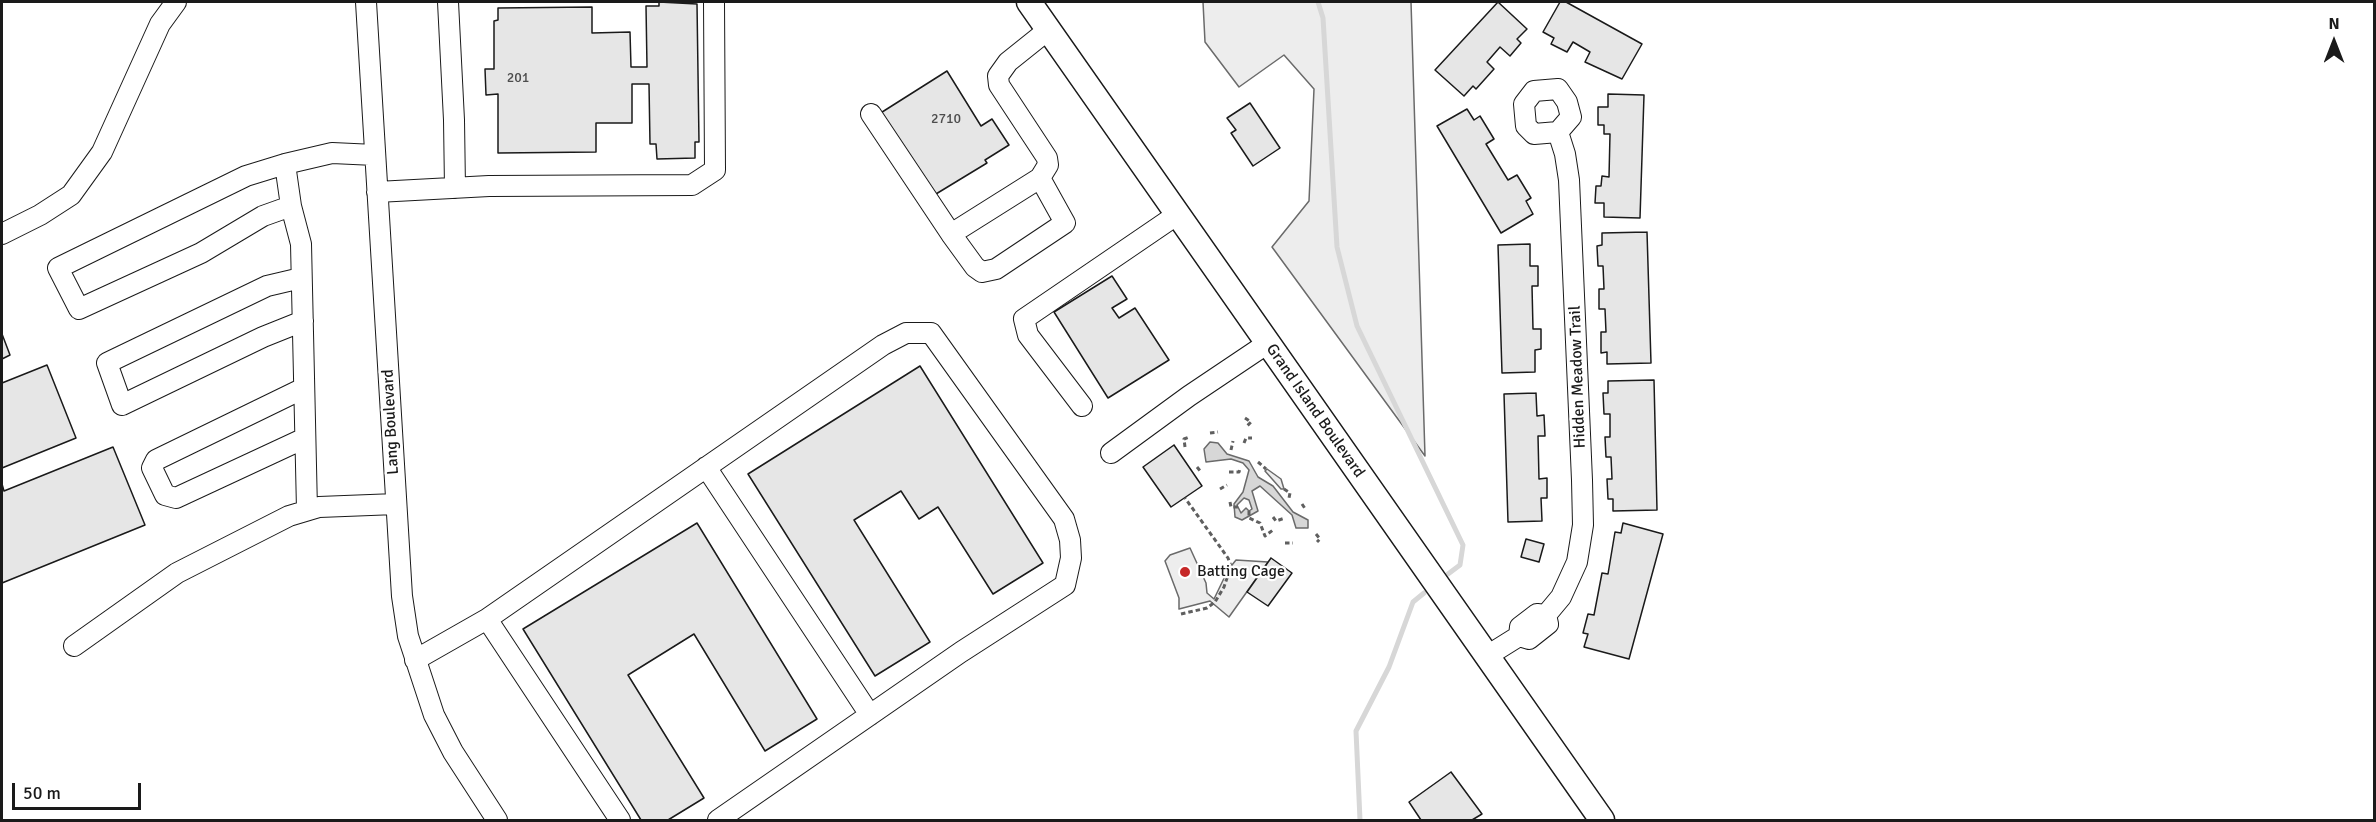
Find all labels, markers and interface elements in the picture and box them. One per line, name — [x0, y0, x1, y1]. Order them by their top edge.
north arrow — [2304, 12, 2364, 72]
text: N — [2328, 14, 2340, 34]
house number: 201 — [507, 70, 529, 86]
house number: 2710 — [931, 111, 961, 127]
street label: Hidden Meadow Trail — [1566, 305, 1590, 449]
street label: Grand Island Boulevard — [1262, 340, 1368, 482]
street label: Lang Boulevard — [379, 369, 403, 475]
place label: Batting Cage — [1197, 562, 1285, 582]
marker: Batting Cage — [1178, 565, 1192, 579]
scale bar — [15, 771, 144, 809]
text: 50 m — [23, 782, 61, 804]

